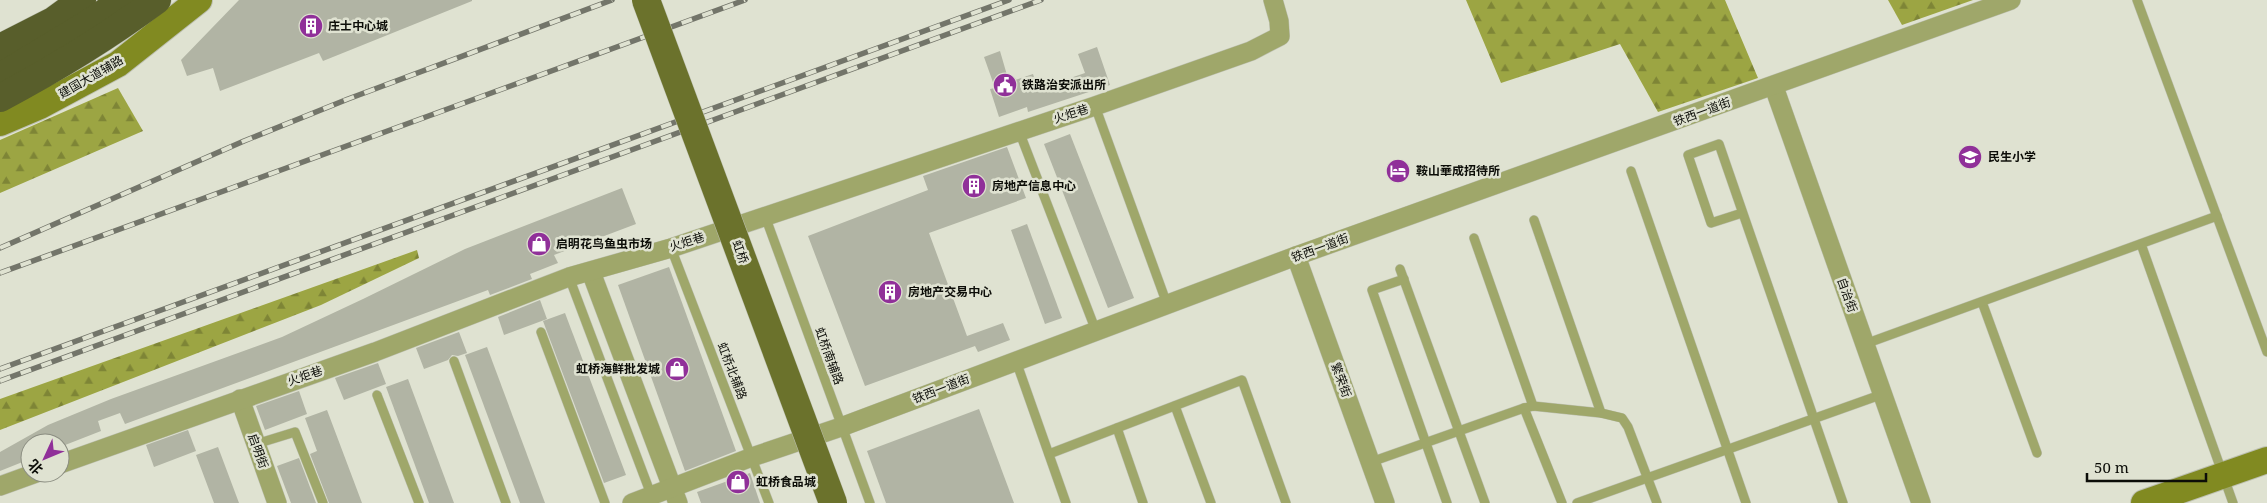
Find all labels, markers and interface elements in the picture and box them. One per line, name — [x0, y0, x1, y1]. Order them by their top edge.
building icon: 庄士中心城 — [298, 13, 324, 39]
place label: 庄士中心城 — [328, 17, 388, 34]
street label: 建国大道辅路 — [55, 51, 126, 102]
public building icon: 铁路治安派出所 — [992, 72, 1018, 98]
place label: 铁路治安派出所 — [1022, 76, 1106, 93]
street label: 铁西一道街 — [1671, 93, 1733, 130]
street label: 火炬巷 — [1051, 100, 1091, 127]
school or university icon: 民生小学 — [1957, 144, 1983, 170]
place label: 民生小学 — [1988, 148, 2036, 165]
hotel icon: 鞍山華成招待所 — [1385, 158, 1411, 184]
place label: 鞍山華成招待所 — [1416, 162, 1500, 179]
building icon: 房地产信息中心 — [961, 173, 987, 199]
place label: 房地产信息中心 — [992, 177, 1076, 194]
street label: 火炬巷 — [667, 228, 707, 255]
street label: 铁西一道街 — [1289, 229, 1351, 266]
shop icon: 启明花鸟鱼虫市场 — [526, 231, 552, 257]
place label: 启明花鸟鱼虫市场 — [556, 235, 652, 252]
street label: 虹桥 — [728, 238, 753, 266]
street label: 自治街 — [1833, 275, 1862, 315]
building icon: 房地产交易中心 — [877, 279, 903, 305]
place label: 房地产交易中心 — [908, 283, 992, 300]
street label: 虹桥南辅路 — [811, 325, 848, 387]
street label: 虹桥北辅路 — [714, 340, 751, 402]
shop icon: 虹桥海鲜批发城 — [664, 356, 690, 382]
place label: 虹桥海鲜批发城 — [576, 360, 660, 377]
street label: 繁荣街 — [1327, 360, 1356, 400]
street label: 火炬巷 — [285, 362, 325, 389]
street label: 铁西一道街 — [910, 370, 972, 407]
street label: 启明街 — [244, 431, 273, 471]
north arrow — [20, 433, 70, 483]
scale bar — [2087, 450, 2206, 482]
text: 北 — [24, 456, 47, 479]
text: 50 m — [2094, 457, 2129, 477]
shop icon: 虹桥食品城 — [725, 469, 751, 495]
place label: 虹桥食品城 — [756, 473, 816, 490]

